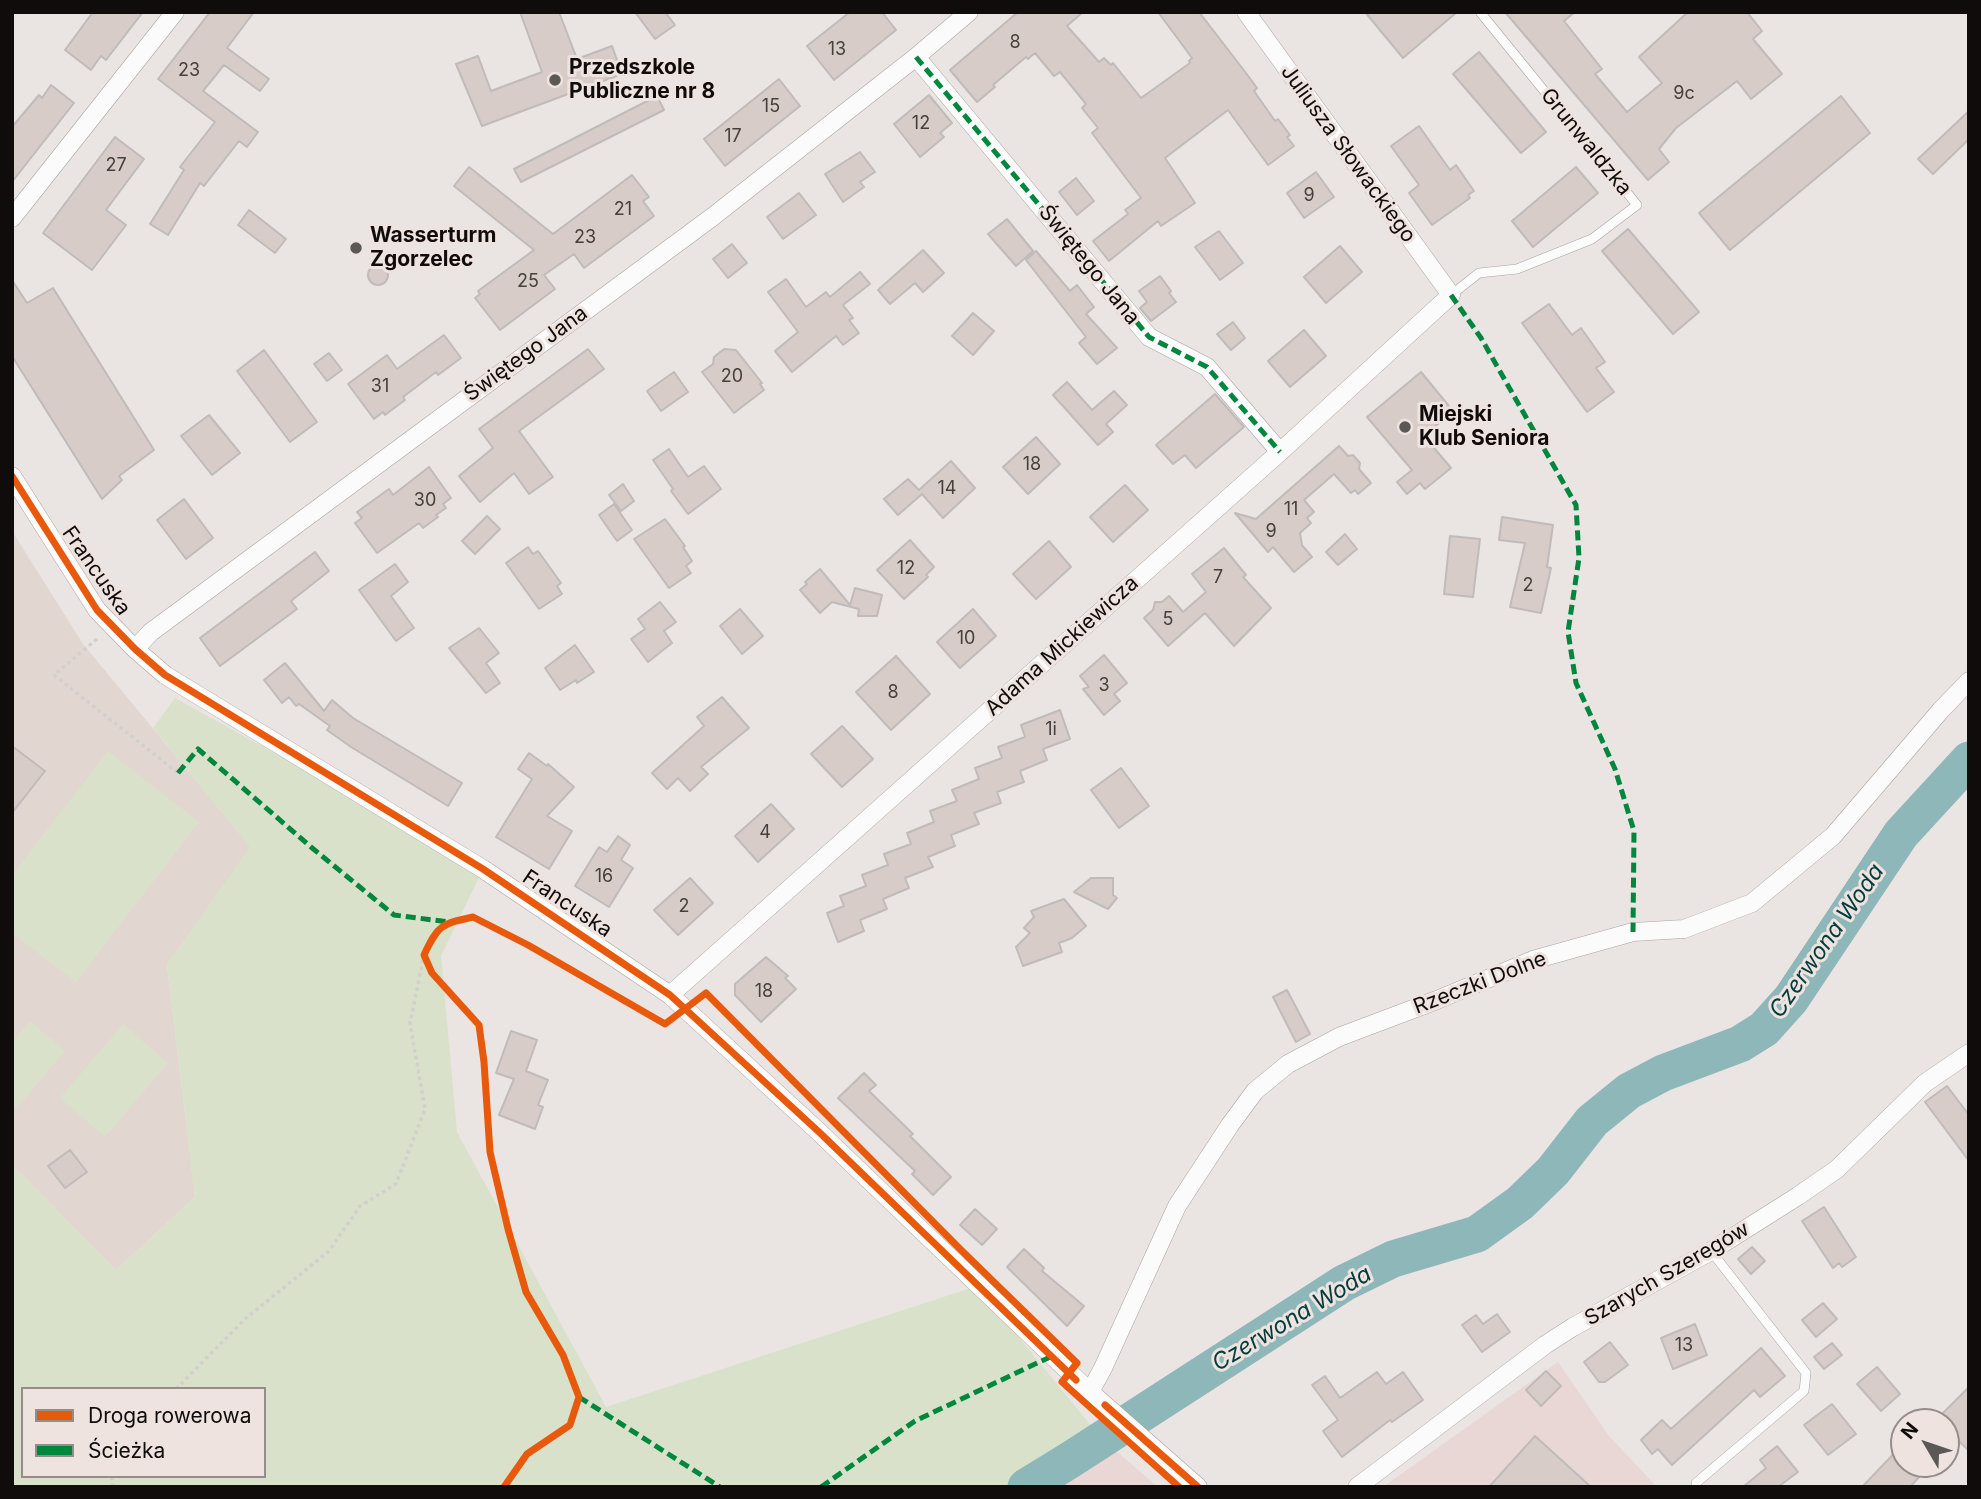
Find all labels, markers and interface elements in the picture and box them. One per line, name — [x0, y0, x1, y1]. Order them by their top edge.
house number: 8 — [1009, 32, 1021, 54]
house number: 13 — [828, 39, 846, 61]
place label: Przedszkole Publiczne nr 8 — [569, 55, 715, 105]
house number: 23 — [178, 60, 200, 82]
street label: Juliusza Słowackiego — [1275, 60, 1421, 248]
marker: Przedszkole Publiczne nr 8 — [547, 72, 563, 88]
street label: Grunwaldzka — [1535, 83, 1637, 201]
house number: 9c — [1673, 83, 1695, 105]
house number: 15 — [762, 96, 780, 118]
house number: 12 — [912, 113, 930, 135]
house number: 17 — [724, 126, 742, 148]
house number: 27 — [105, 155, 127, 177]
house number: 9 — [1303, 185, 1315, 207]
house number: 21 — [614, 199, 632, 221]
street label: Świętego Jana — [1033, 200, 1145, 330]
place label: Wasserturm Zgorzelec — [370, 223, 496, 273]
house number: 23 — [574, 227, 596, 249]
marker: Wasserturm Zgorzelec — [348, 240, 364, 256]
house number: 25 — [517, 271, 539, 293]
street label: Świętego Jana — [459, 301, 593, 407]
house number: 20 — [721, 366, 743, 388]
house number: 31 — [371, 376, 389, 398]
place label: Miejski Klub Seniora — [1419, 402, 1549, 452]
marker: Miejski Klub Seniora — [1397, 419, 1413, 435]
house number: 18 — [1023, 454, 1041, 476]
house number: 14 — [938, 478, 956, 500]
house number: 30 — [414, 490, 436, 512]
house number: 11 — [1284, 499, 1298, 521]
house number: 9 — [1265, 521, 1277, 543]
street label: Francuska — [56, 522, 136, 620]
house number: 12 — [897, 558, 915, 580]
house number: 7 — [1213, 567, 1223, 589]
street label: Adama Mickiewicza — [980, 571, 1144, 721]
house number: 2 — [1523, 575, 1533, 597]
house number: 5 — [1163, 609, 1173, 631]
house number: 10 — [957, 628, 975, 650]
house number: 3 — [1098, 675, 1110, 697]
house number: 8 — [887, 682, 899, 704]
house number: 1i — [1045, 719, 1057, 741]
house number: 4 — [759, 822, 771, 844]
water label: Czerwona Woda — [1764, 859, 1890, 1023]
street label: Francuska — [517, 865, 617, 943]
house number: 16 — [595, 866, 613, 888]
house number: 2 — [679, 896, 689, 918]
street label: Rzeczki Dolne — [1410, 946, 1550, 1020]
house number: 18 — [755, 981, 773, 1003]
street label: Szarych Szeregów — [1580, 1217, 1754, 1331]
water label: Czerwona Woda — [1207, 1261, 1377, 1377]
house number: 13 — [1675, 1335, 1693, 1357]
legend — [21, 1387, 266, 1478]
text: Droga rowerowa — [88, 1403, 251, 1428]
north arrow — [1890, 1408, 1960, 1478]
text: N — [1896, 1418, 1923, 1444]
text: Ścieżka — [88, 1438, 165, 1463]

